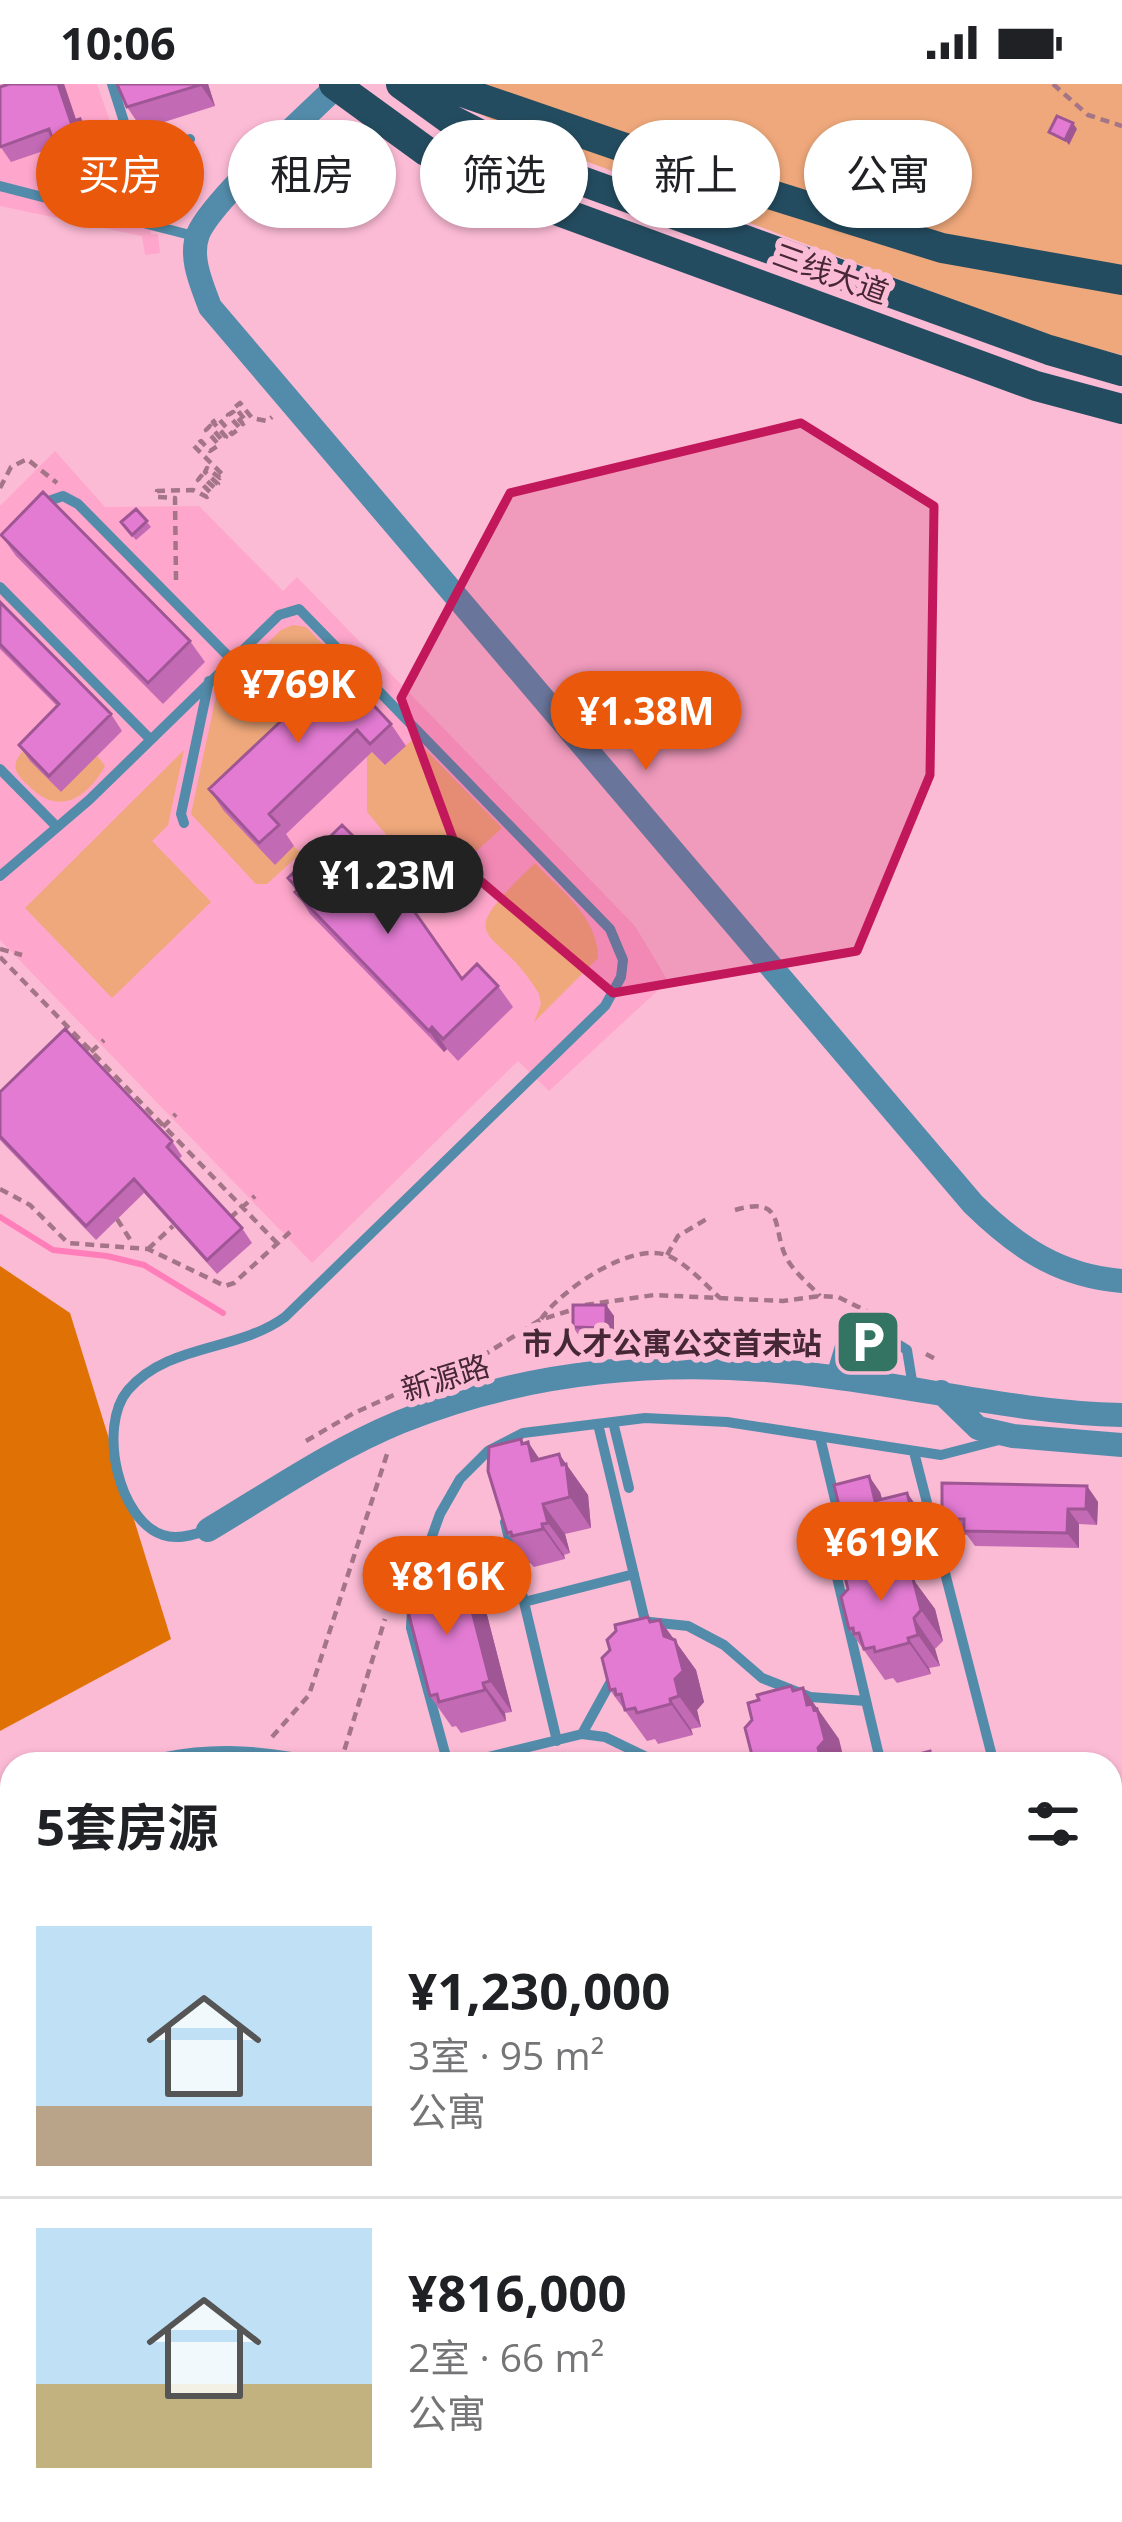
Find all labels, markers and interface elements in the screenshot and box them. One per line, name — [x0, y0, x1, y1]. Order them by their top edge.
text: 10:06 — [60, 12, 176, 73]
chip: 买房 — [36, 120, 204, 228]
chip: 租房 — [228, 120, 396, 228]
chip: 筛选 — [420, 120, 588, 228]
chip: 新上 — [612, 120, 780, 228]
chip: 公寓 — [804, 120, 972, 228]
street label: 三线大道 — [768, 233, 894, 313]
pin: ¥769K — [214, 644, 382, 746]
text: ¥769K — [240, 656, 356, 709]
pin: ¥1.38M — [548, 671, 744, 773]
text: ¥1.38M — [577, 683, 715, 736]
pin: ¥1.23M — [290, 835, 486, 937]
text: ¥1.23M — [319, 847, 457, 900]
parking icon: 市人才公寓公交首末站 — [833, 1307, 903, 1377]
place label: 市人才公寓公交首末站 — [522, 1322, 822, 1363]
street label: 新源路 — [396, 1344, 494, 1410]
pin: ¥619K — [797, 1502, 965, 1604]
text: ¥619K — [823, 1514, 939, 1567]
pin: ¥816K — [363, 1536, 531, 1638]
text: ¥816K — [389, 1548, 505, 1601]
text: 5套房源 — [36, 1791, 218, 1861]
icon: filters — [1020, 1791, 1086, 1857]
text: ¥1,230,000 — [408, 1955, 670, 2025]
icon: home — [132, 1974, 276, 2118]
text: 3室 · 95 m² — [408, 2028, 604, 2081]
text: 公寓 — [408, 2084, 486, 2137]
text: ¥816,000 — [408, 2257, 627, 2327]
icon: home — [132, 2276, 276, 2420]
text: 2室 · 66 m² — [408, 2330, 604, 2383]
text: 公寓 — [408, 2386, 486, 2439]

